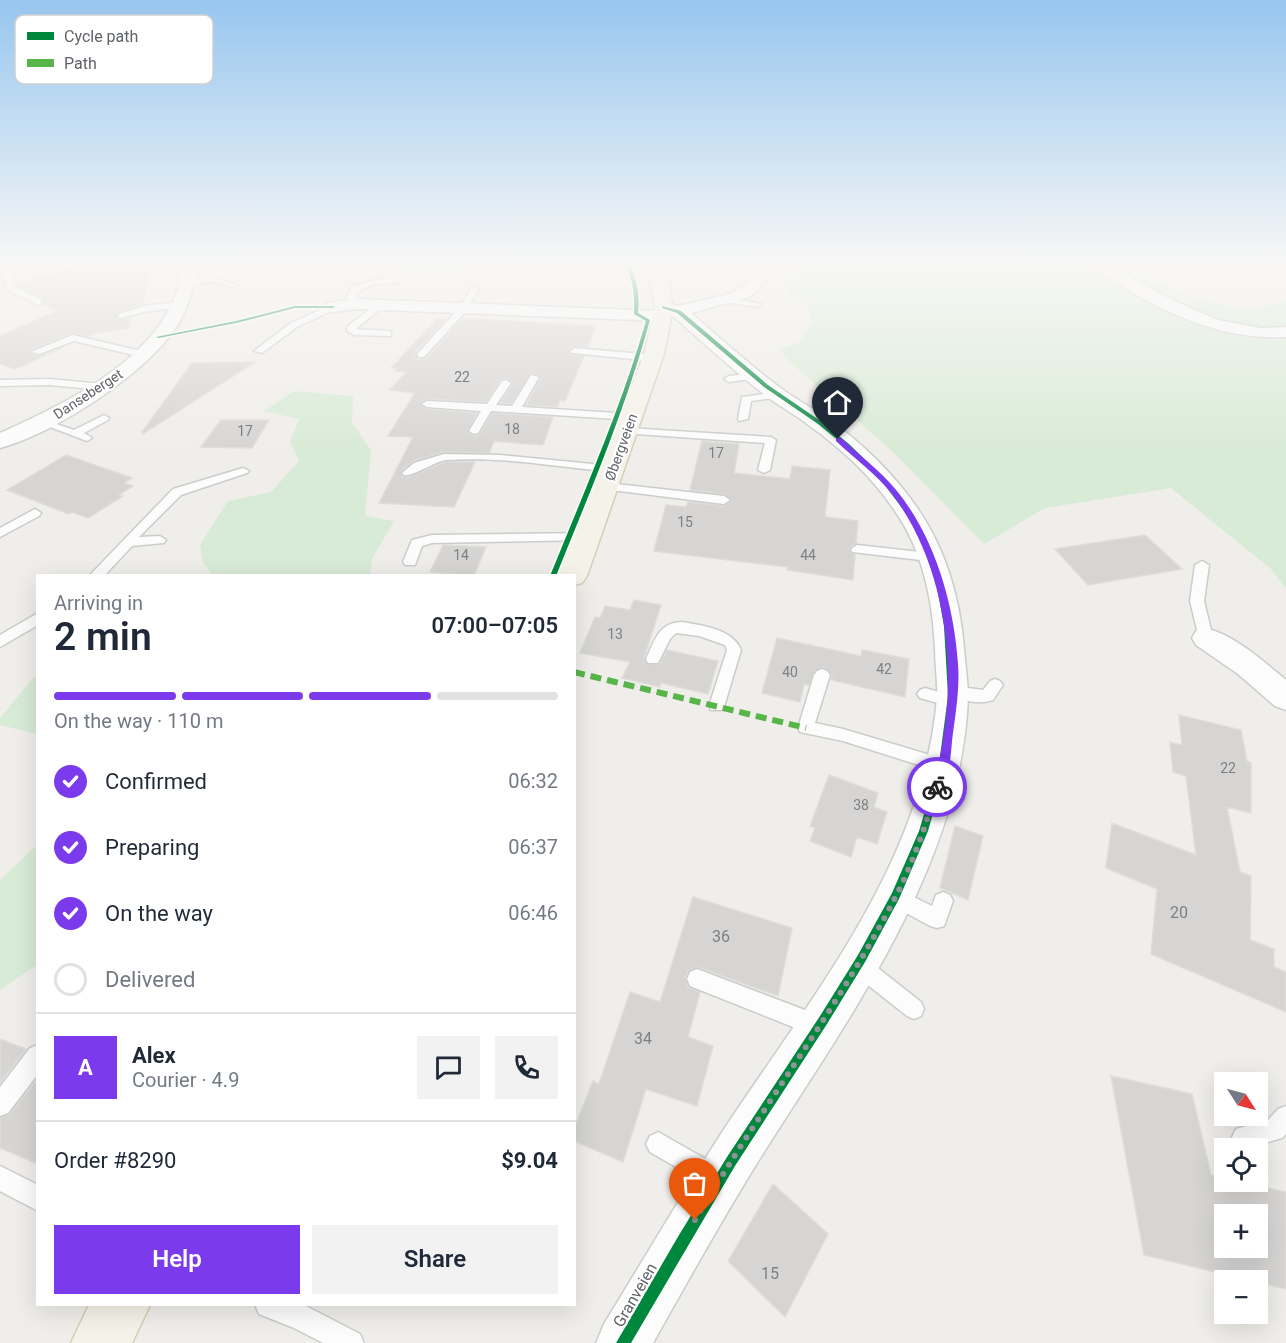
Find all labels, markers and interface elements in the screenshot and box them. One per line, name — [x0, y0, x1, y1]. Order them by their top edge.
legend — [15, 15, 213, 84]
text: Cycle path — [64, 27, 138, 46]
text: Path — [64, 54, 97, 73]
street label: Danseberget — [51, 366, 126, 422]
house number: 22 — [454, 369, 470, 385]
pin — [812, 377, 863, 439]
icon: home — [821, 386, 854, 419]
street label: Øbergveien — [601, 411, 641, 483]
house number: 18 — [504, 421, 520, 437]
house number: 17 — [237, 423, 253, 439]
house number: 17 — [708, 445, 724, 461]
house number: 15 — [677, 514, 693, 530]
house number: 14 — [453, 547, 469, 563]
house number: 44 — [800, 547, 816, 563]
text: Arriving in — [54, 591, 143, 615]
text: 07:00–07:05 — [431, 613, 558, 638]
text: 2 min — [54, 614, 152, 660]
house number: 13 — [607, 626, 623, 642]
house number: 42 — [876, 661, 892, 677]
house number: 40 — [782, 664, 798, 680]
text: On the way · 110 m — [54, 709, 223, 733]
courier — [907, 757, 967, 817]
house number: 22 — [1220, 760, 1236, 776]
icon: check — [54, 765, 87, 798]
text: Confirmed — [105, 769, 207, 794]
text: 06:32 — [508, 769, 558, 793]
icon: bike — [921, 771, 954, 804]
house number: 38 — [853, 797, 869, 813]
icon: check — [54, 831, 87, 864]
text: Preparing — [105, 835, 199, 860]
text: 06:37 — [508, 835, 558, 859]
icon: check — [54, 897, 87, 930]
text: On the way — [105, 901, 213, 926]
text: 06:46 — [508, 901, 558, 925]
house number: 20 — [1170, 903, 1188, 922]
house number: 36 — [712, 927, 730, 946]
text: Delivered — [105, 967, 195, 992]
house number: 34 — [634, 1029, 652, 1048]
button: chat — [417, 1036, 480, 1099]
button: phone — [495, 1036, 558, 1099]
text: Alex — [132, 1043, 176, 1068]
text: A — [78, 1055, 93, 1080]
text: Courier · 4.9 — [132, 1068, 239, 1092]
north arrow — [1214, 1072, 1268, 1126]
map controls — [1214, 1072, 1268, 1324]
button: locate — [1214, 1138, 1268, 1192]
text: Order #8290 — [54, 1148, 176, 1173]
text: $9.04 — [501, 1148, 558, 1173]
pin — [669, 1158, 720, 1220]
icon: bag — [678, 1167, 711, 1200]
button: + — [1214, 1204, 1268, 1258]
button: Help — [54, 1225, 300, 1294]
button: Share — [312, 1225, 558, 1294]
street label: Granveien — [609, 1260, 661, 1330]
house number: 15 — [761, 1264, 779, 1283]
button: − — [1214, 1270, 1268, 1324]

